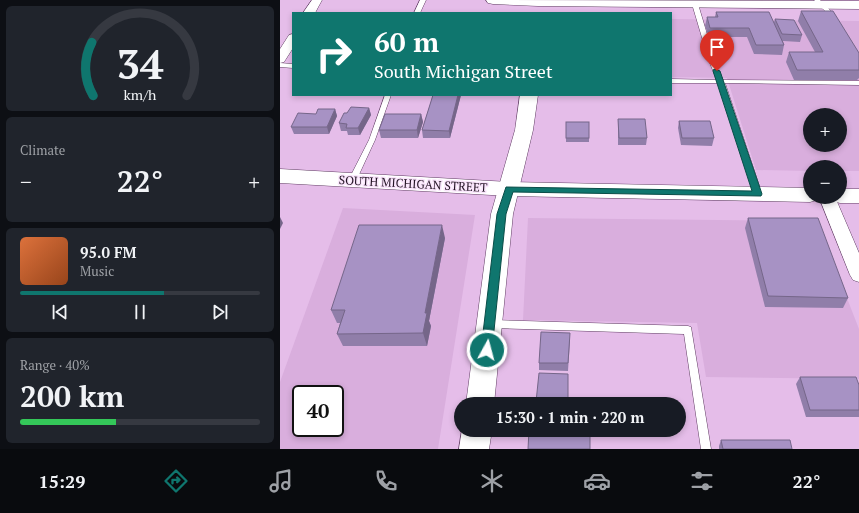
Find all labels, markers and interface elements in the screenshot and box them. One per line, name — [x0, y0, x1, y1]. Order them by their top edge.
text: 60 m — [374, 23, 439, 60]
icon: right — [308, 28, 360, 80]
pin — [700, 30, 734, 71]
text: 34 — [116, 36, 164, 91]
icon: arrive — [706, 36, 728, 58]
text: South Michigan Street — [374, 59, 553, 83]
text: km/h — [124, 85, 157, 104]
map controls — [803, 108, 847, 204]
button: + — [803, 108, 847, 152]
text: Climate — [20, 141, 65, 159]
button: − — [803, 160, 847, 204]
text: 22° — [117, 161, 163, 201]
text: − — [20, 167, 32, 196]
text: + — [248, 167, 260, 196]
street label: SOUTH MICHIGAN STREET — [338, 172, 488, 195]
text: 95.0 FM — [80, 242, 137, 262]
text: Music — [80, 262, 114, 280]
icon: previous — [49, 301, 71, 323]
icon: pause — [129, 301, 151, 323]
icon: next — [209, 301, 231, 323]
position arrow — [466, 329, 508, 371]
text: Range · 40% — [20, 356, 90, 374]
text: 200 km — [20, 376, 124, 416]
speed limit sign: 40 — [292, 385, 344, 437]
text: 15:30 · 1 min · 220 m — [496, 407, 644, 427]
icon: directions — [162, 467, 190, 495]
icon: music — [267, 467, 295, 495]
icon: phone — [372, 467, 400, 495]
icon: climate — [478, 467, 506, 495]
icon: car — [583, 467, 611, 495]
icon: filters — [688, 467, 716, 495]
text: 15:29 — [39, 469, 85, 493]
text: 22° — [793, 469, 820, 493]

